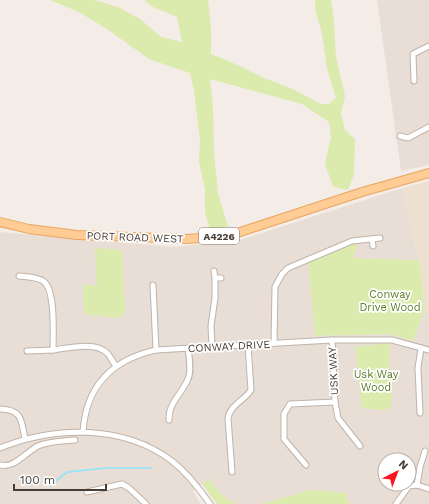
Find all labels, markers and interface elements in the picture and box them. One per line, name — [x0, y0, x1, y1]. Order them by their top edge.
road number: A4226 — [199, 228, 239, 244]
street label: PORT ROAD WEST — [86, 229, 184, 246]
park label: Conway Drive Wood — [359, 288, 421, 314]
street label: CONWAY DRIVE — [187, 338, 271, 355]
street label: USK WAY — [326, 346, 341, 395]
park label: Usk Way Wood — [354, 368, 399, 394]
north arrow — [377, 452, 417, 492]
text: N — [396, 457, 411, 472]
scale bar — [14, 466, 106, 492]
text: 100 m — [20, 473, 55, 487]

